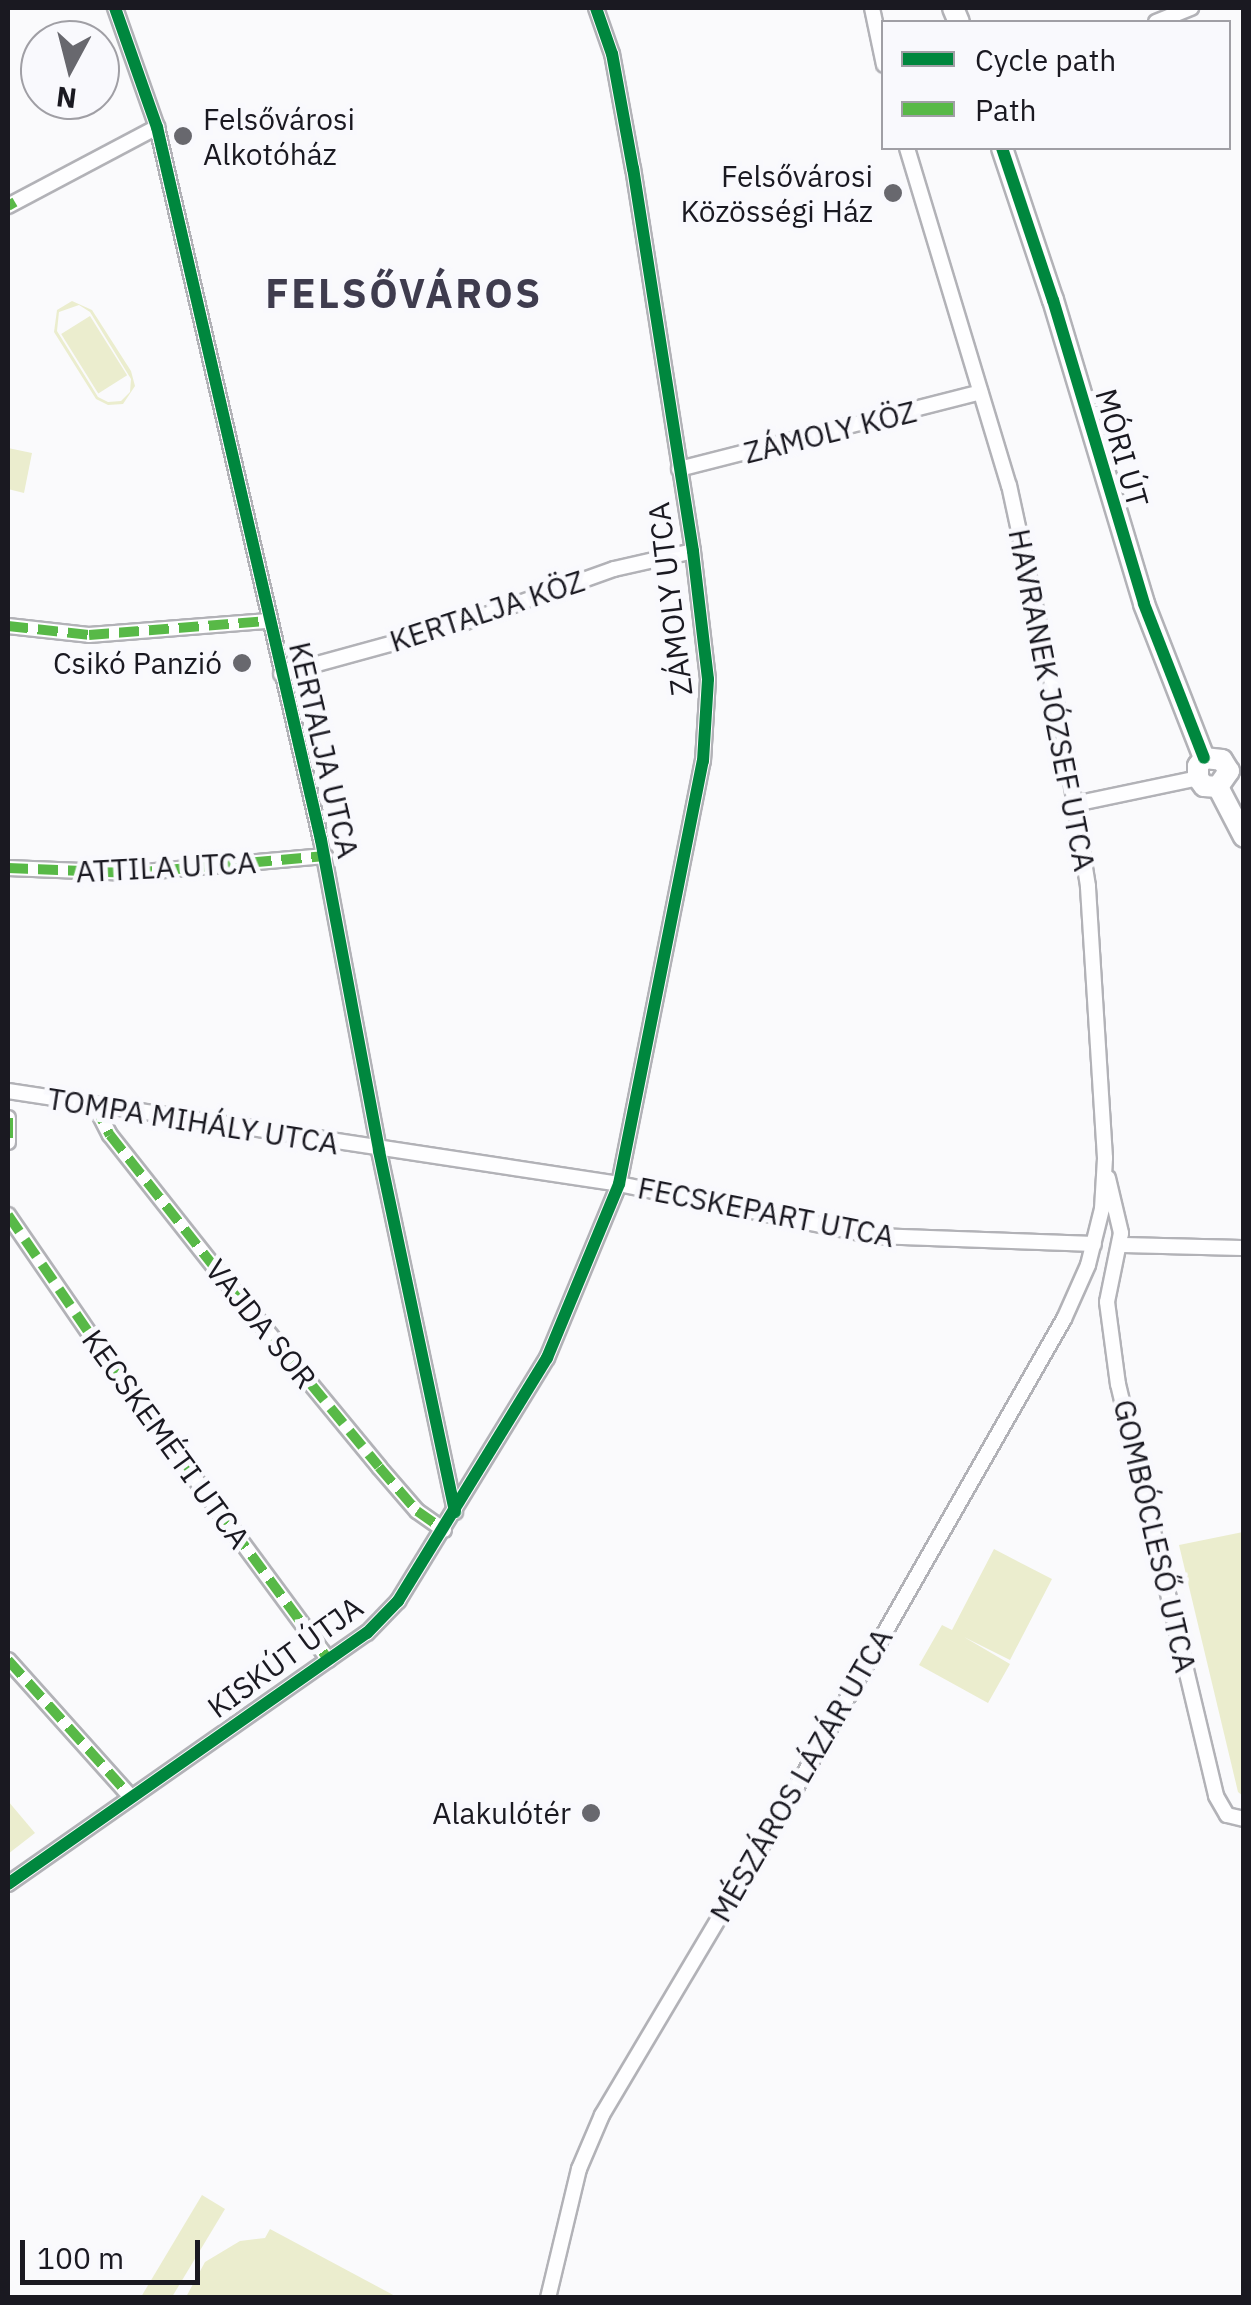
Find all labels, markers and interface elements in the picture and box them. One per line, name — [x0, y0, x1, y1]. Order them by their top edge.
north arrow — [20, 20, 120, 120]
legend — [881, 20, 1231, 150]
text: Cycle path — [975, 40, 1116, 79]
text: N — [54, 79, 79, 118]
text: Path — [975, 90, 1036, 129]
place label: Felsővárosi Alkotóház — [203, 101, 355, 172]
marker: Felsővárosi Alkotóház — [172, 125, 194, 147]
place label: Felsővárosi Közösségi Ház — [681, 158, 873, 228]
marker: Felsővárosi Közösségi Ház — [882, 182, 904, 204]
district label: FELSŐVÁROS — [265, 269, 543, 317]
street label: MÓRI ÚT — [1088, 385, 1156, 511]
street label: ZÁMOLY KÖZ — [740, 393, 920, 471]
street label: ZÁMOLY UTCA — [640, 500, 700, 698]
street label: HAVRANEK JÓZSEF UTCA — [1001, 526, 1103, 874]
street label: KERTALJA KÖZ — [385, 563, 589, 659]
street label: KERTALJA UTCA — [282, 638, 366, 862]
place label: Csikó Panzió — [53, 645, 222, 681]
marker: Csikó Panzió — [231, 652, 253, 674]
street label: ATTILA UTCA — [75, 844, 257, 890]
street label: TOMPA MIHÁLY UTCA — [45, 1080, 341, 1162]
street label: FECSKEPART UTCA — [635, 1169, 897, 1255]
street label: VAJDA SOR — [198, 1252, 324, 1396]
street label: KECSKEMÉTI UTCA — [75, 1323, 257, 1555]
street label: GOMBÓCLESŐ UTCA — [1106, 1396, 1204, 1676]
street label: KISKÚT ÚTJA — [201, 1589, 369, 1725]
street label: MÉSZÁROS LÁZÁR UTCA — [702, 1622, 900, 1928]
place label: Alakulótér — [432, 1795, 571, 1831]
marker: Alakulótér — [580, 1802, 602, 1824]
scale bar — [25, 2220, 205, 2282]
text: 100 m — [37, 2238, 124, 2277]

